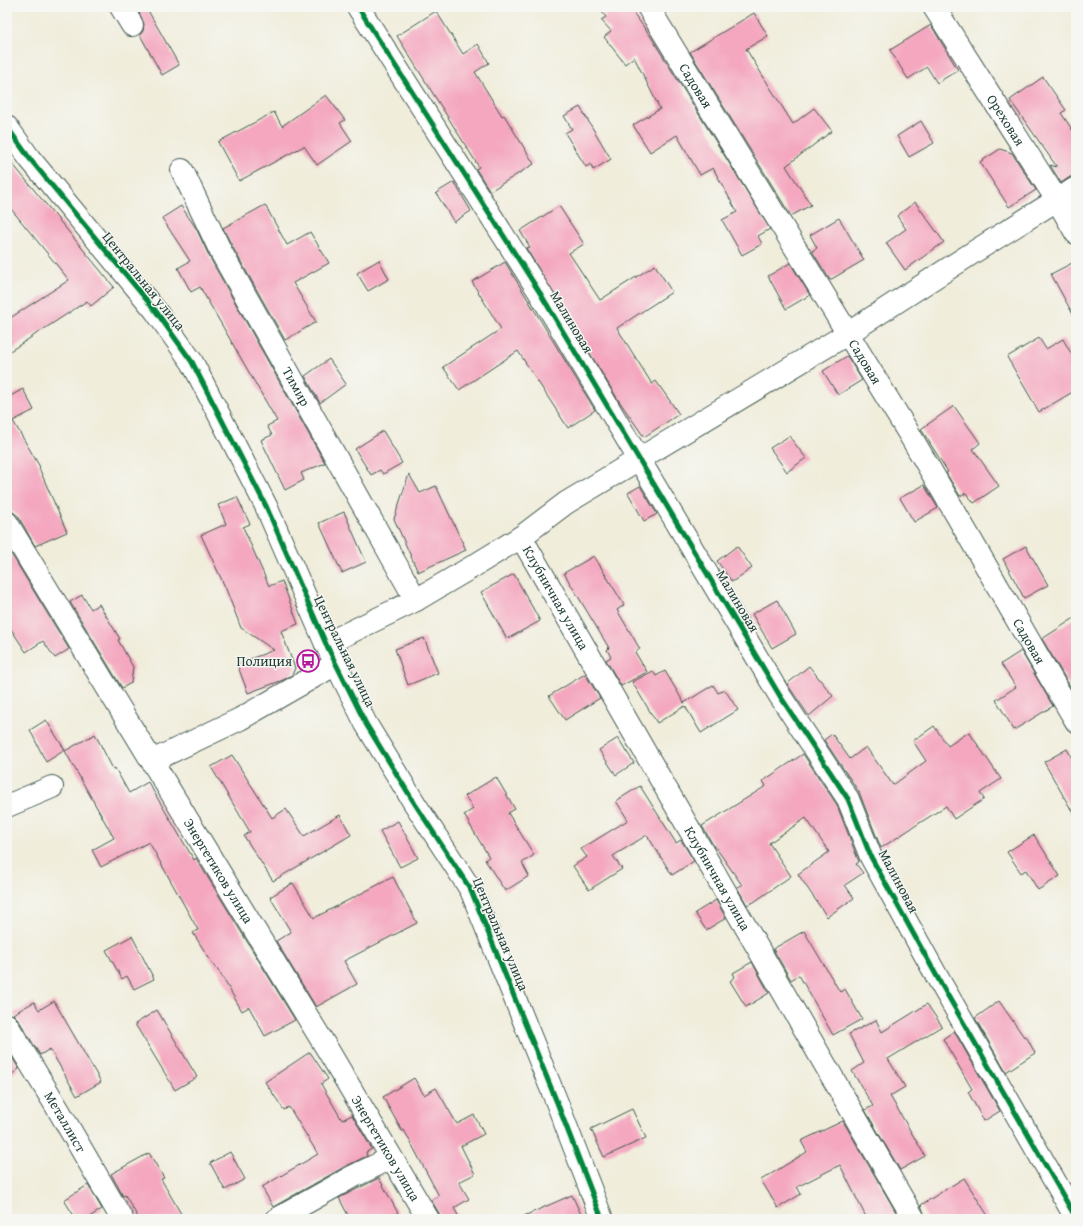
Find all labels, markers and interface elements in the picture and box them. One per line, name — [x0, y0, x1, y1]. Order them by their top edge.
street label: Садовая — [674, 59, 717, 112]
street label: Ореховая — [982, 90, 1030, 150]
street label: Центральная улица — [98, 227, 190, 335]
street label: Малиновая — [546, 287, 598, 357]
street label: Садовая — [844, 335, 887, 388]
street label: Тимир — [277, 363, 316, 410]
street label: Клубничная улица — [518, 542, 594, 654]
street label: Малиновая — [712, 566, 764, 636]
street label: Центральная улица — [309, 592, 381, 710]
street label: Садовая — [1008, 615, 1050, 668]
bus stop icon: Полиция — [295, 648, 321, 674]
place label: Полиция — [236, 651, 292, 671]
street label: Энергетиков улица — [179, 814, 259, 927]
street label: Клубничная улица — [680, 823, 756, 935]
street label: Малиновая — [874, 846, 924, 916]
street label: Центральная улица — [468, 874, 534, 994]
street label: Металлист — [40, 1087, 91, 1156]
street label: Энергетиков улица — [347, 1091, 425, 1205]

